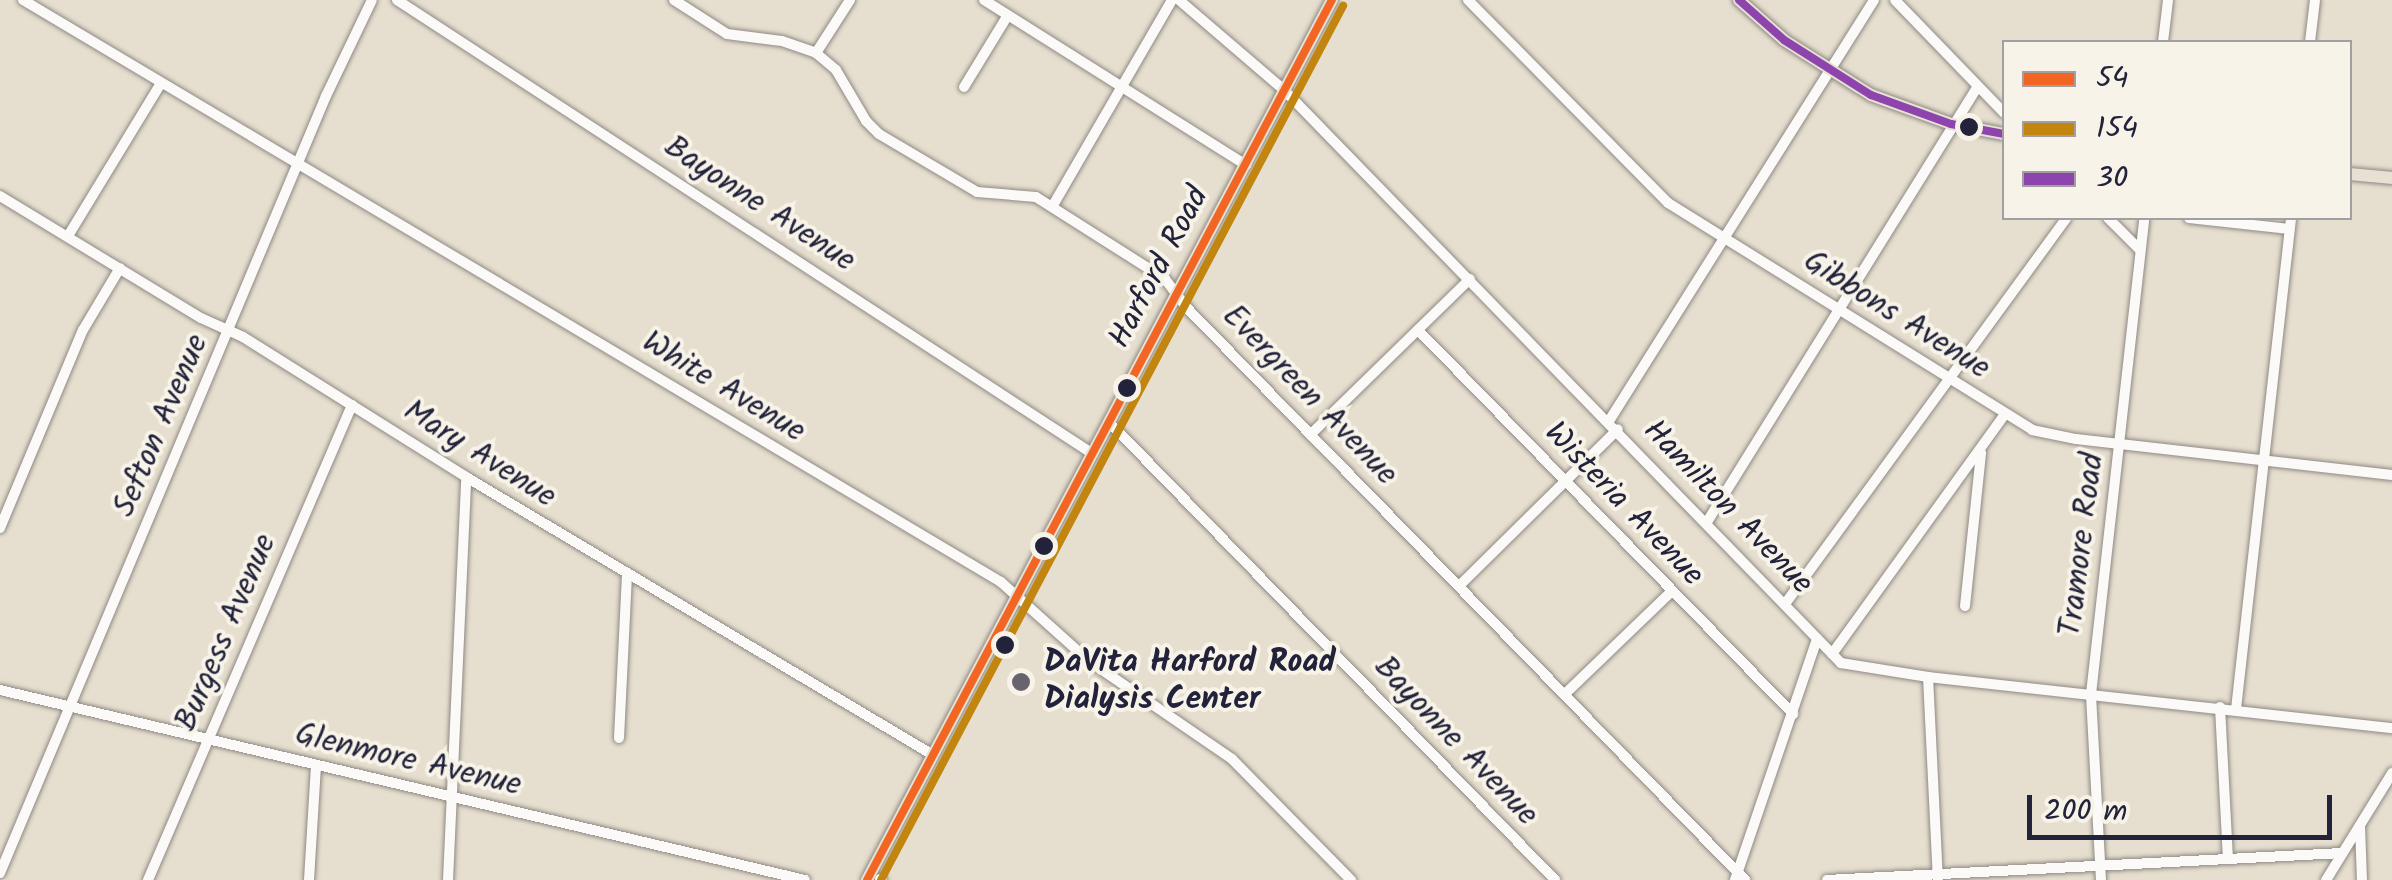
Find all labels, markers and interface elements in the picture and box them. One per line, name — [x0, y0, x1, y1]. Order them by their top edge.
legend — [2002, 40, 2352, 220]
text: 54 — [2096, 55, 2129, 103]
text: 154 — [2096, 105, 2138, 153]
unlabelled marker — [1959, 117, 1979, 137]
street label: Bayonne Avenue — [656, 129, 862, 281]
text: 30 — [2096, 155, 2128, 203]
street label: Harford Road — [1101, 181, 1219, 355]
street label: Gibbons Avenue — [1796, 243, 1996, 389]
street label: Evergreen Avenue — [1213, 298, 1405, 494]
street label: White Avenue — [634, 324, 812, 452]
street label: Sefton Avenue — [106, 329, 218, 523]
unlabelled marker — [1117, 378, 1137, 398]
street label: Mary Avenue — [396, 393, 562, 517]
street label: Hamilton Avenue — [1634, 413, 1820, 603]
street label: Wisteria Avenue — [1535, 415, 1711, 595]
street label: Tramore Road — [2053, 451, 2113, 639]
street label: Burgess Avenue — [168, 529, 286, 737]
unlabelled marker — [1034, 536, 1054, 556]
unlabelled marker — [995, 635, 1015, 655]
place label: DaVita Harford Road Dialysis Center — [1044, 645, 1336, 720]
street label: Bayonne Avenue — [1365, 649, 1545, 835]
marker: DaVita Harford Road Dialysis Center — [1008, 669, 1034, 695]
street label: Glenmore Avenue — [291, 716, 525, 806]
scale bar — [2032, 775, 2337, 837]
text: 200 m — [2044, 788, 2127, 836]

